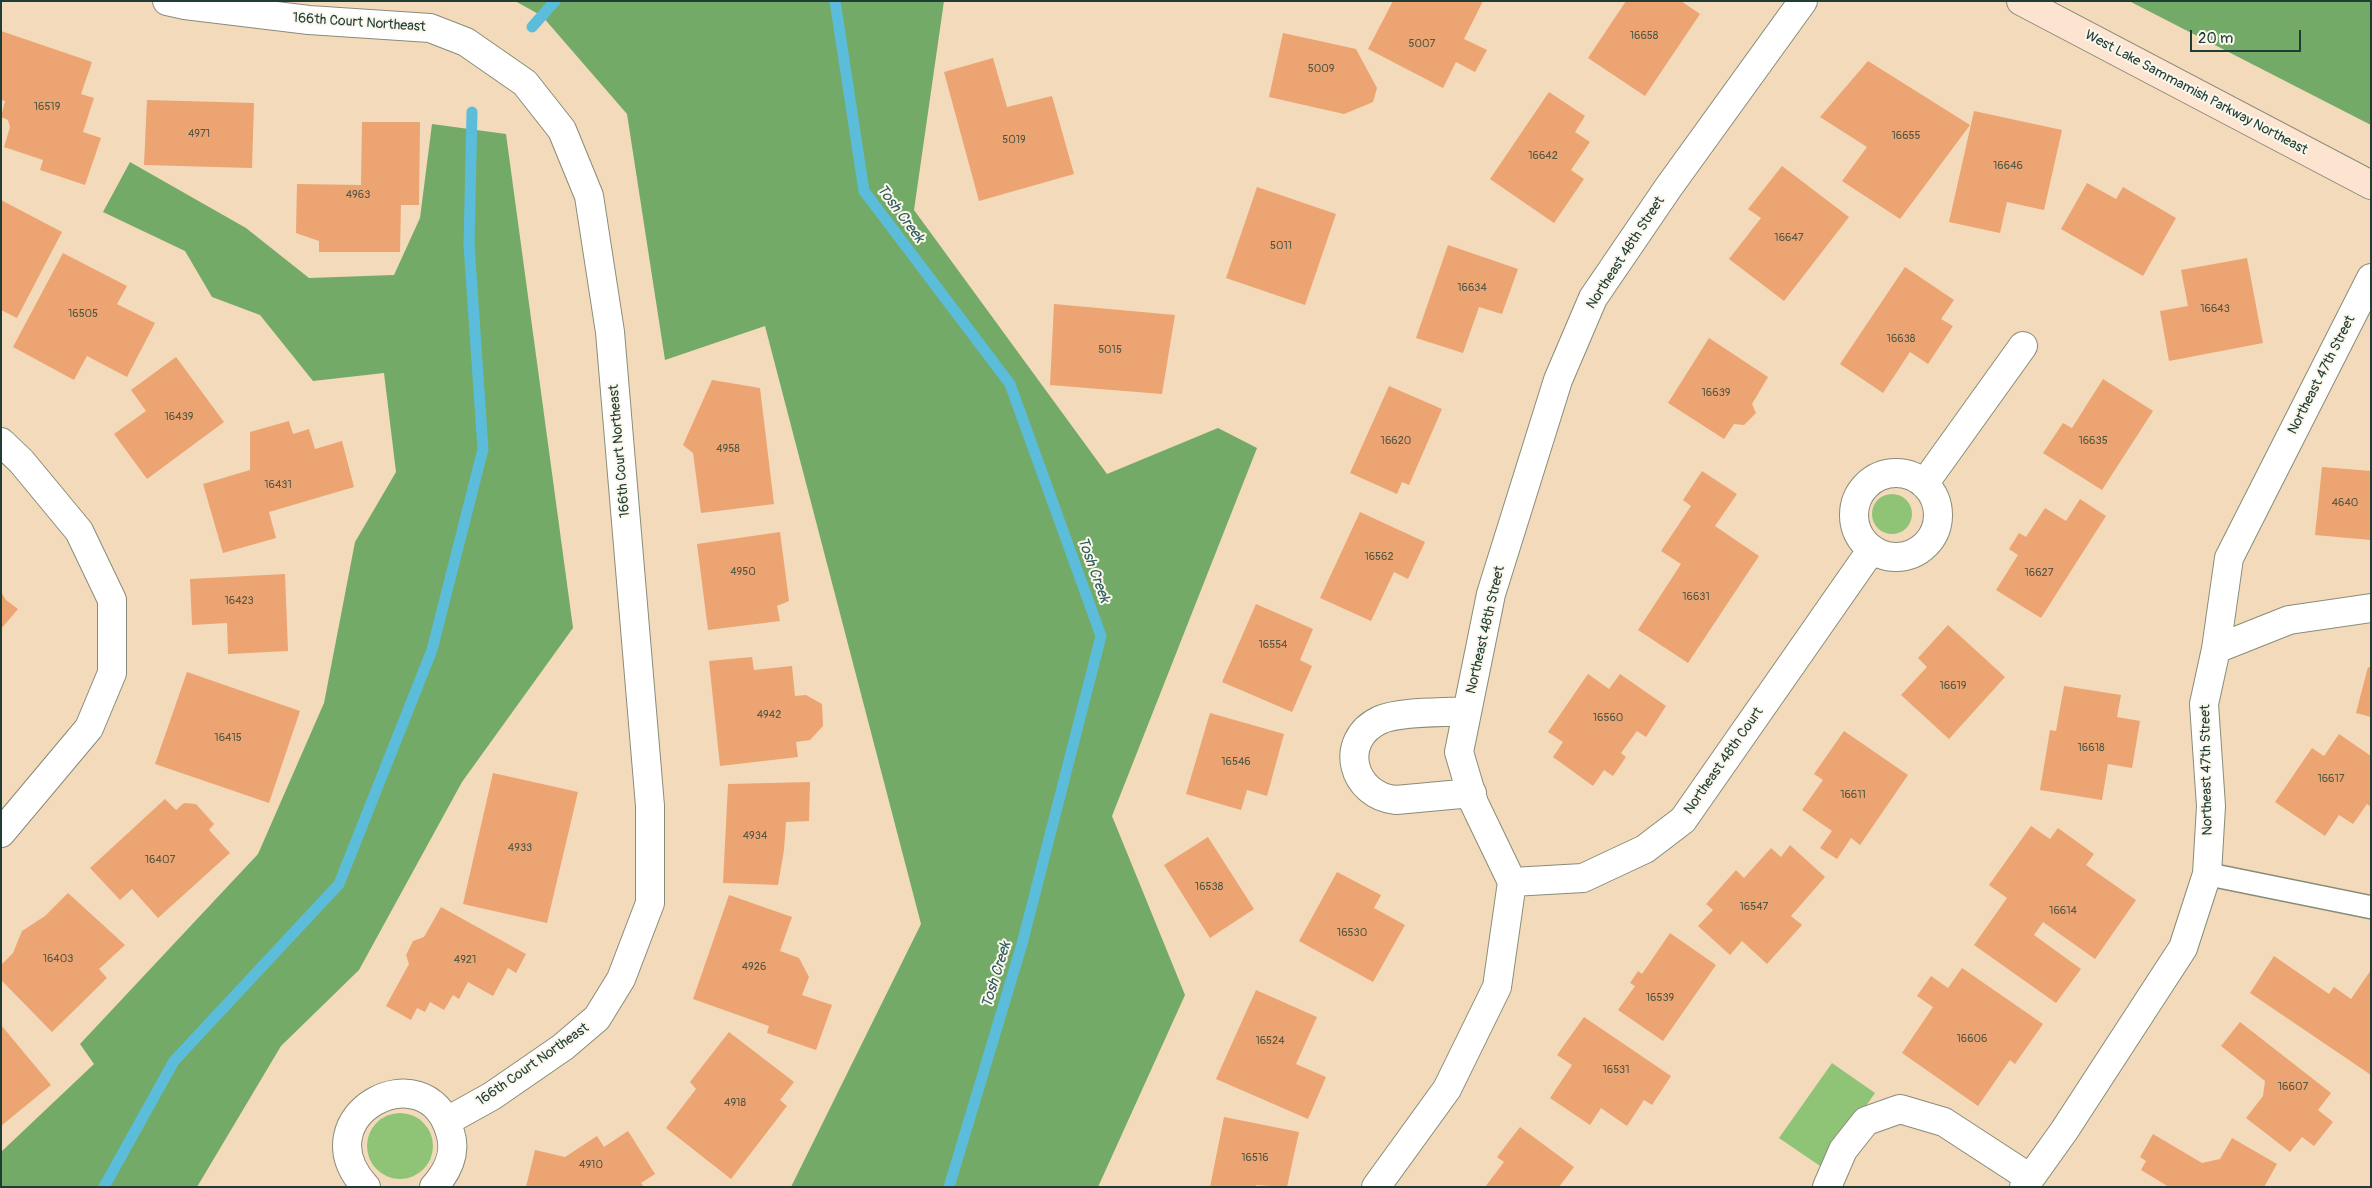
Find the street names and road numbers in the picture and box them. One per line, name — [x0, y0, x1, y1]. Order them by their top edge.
street label: 166th Court Northeast — [292, 10, 426, 36]
street label: West Lake Sammamish Parkway Northeast — [2082, 27, 2310, 159]
street label: Northeast 48th Street — [1583, 194, 1669, 312]
street label: Northeast 47th Street — [2285, 313, 2359, 437]
street label: 166th Court Northeast — [606, 384, 634, 518]
street label: Northeast 48th Street — [1463, 564, 1509, 696]
street label: Northeast 48th Court — [1681, 704, 1767, 818]
street label: Northeast 47th Street — [2197, 704, 2217, 836]
street label: 166th Court Northeast — [474, 1020, 592, 1110]

